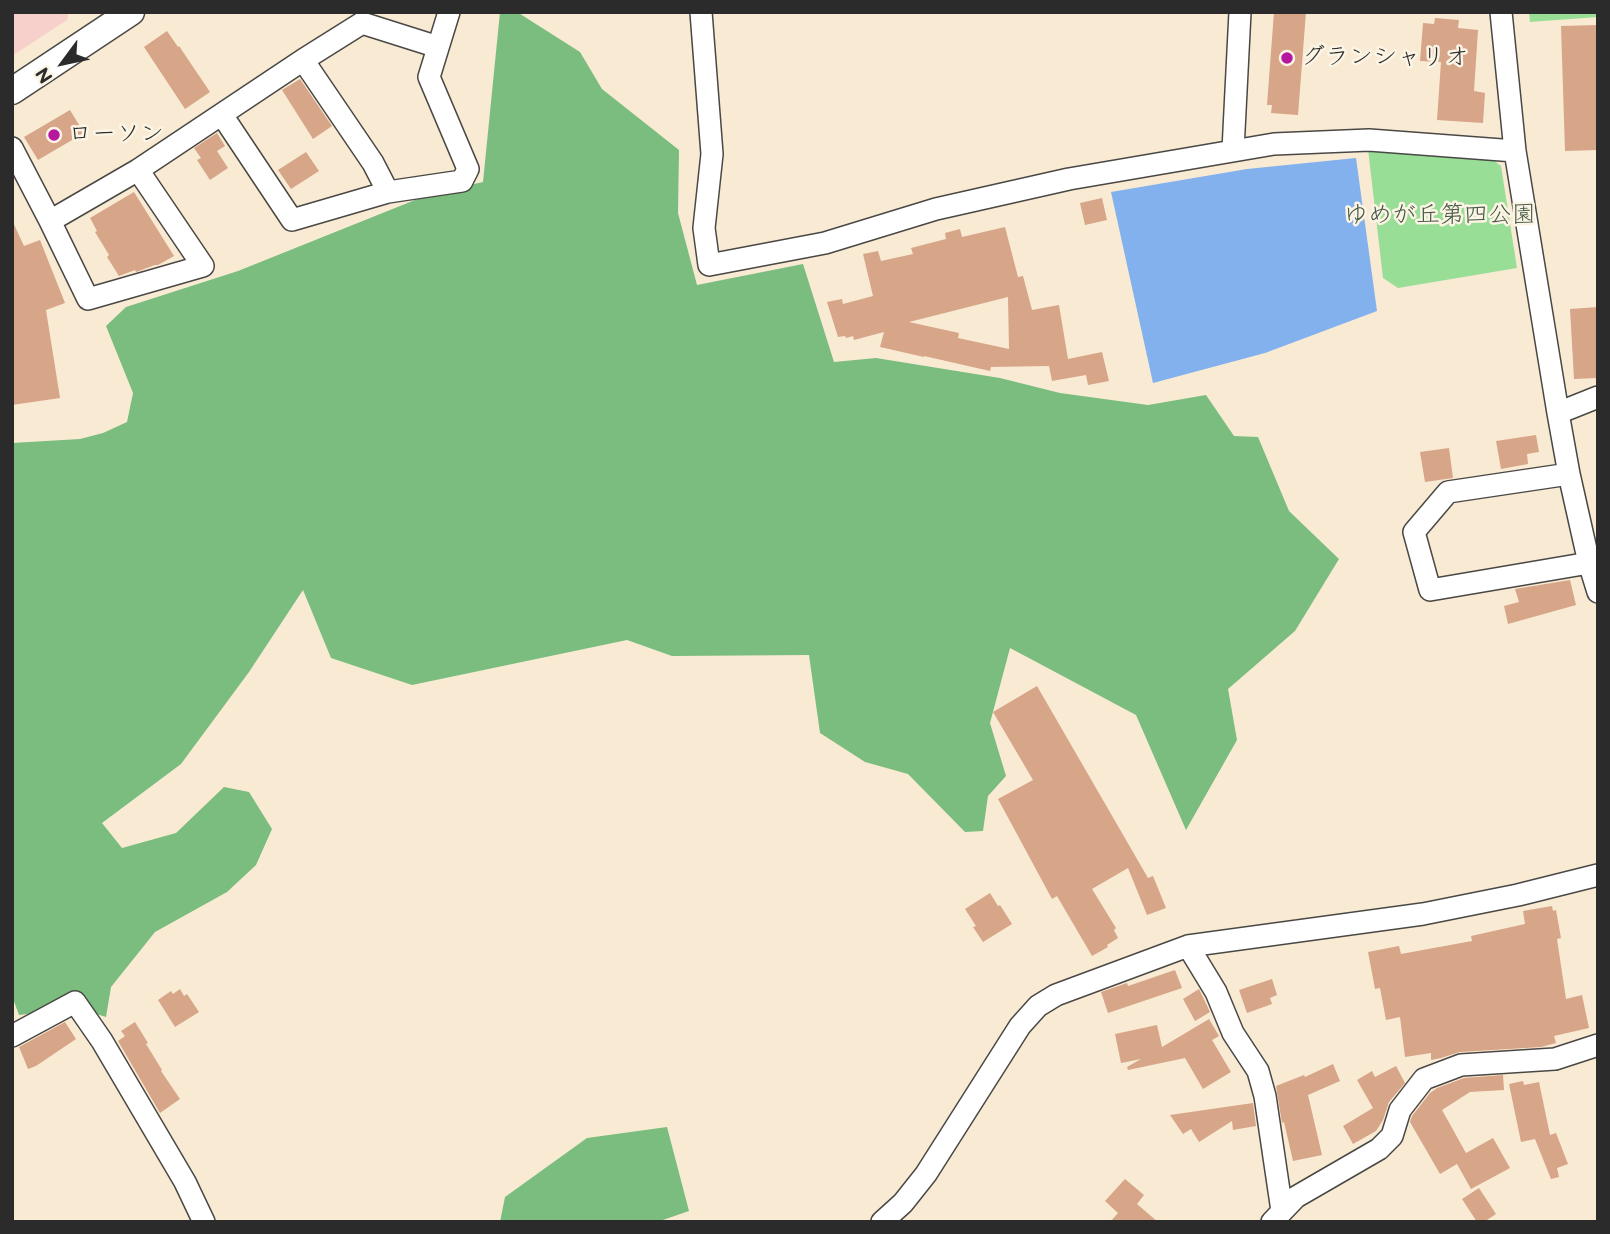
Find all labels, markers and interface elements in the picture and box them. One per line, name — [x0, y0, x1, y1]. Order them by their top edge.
north arrow — [28, 28, 98, 98]
place label: グランシャリオ — [1301, 44, 1469, 72]
marker: グランシャリオ — [1279, 50, 1295, 66]
text: N — [31, 62, 59, 87]
place label: ローソン — [68, 121, 164, 149]
marker: ローソン — [46, 127, 62, 143]
park label: ゆめが丘第四公園 — [1344, 202, 1536, 230]

